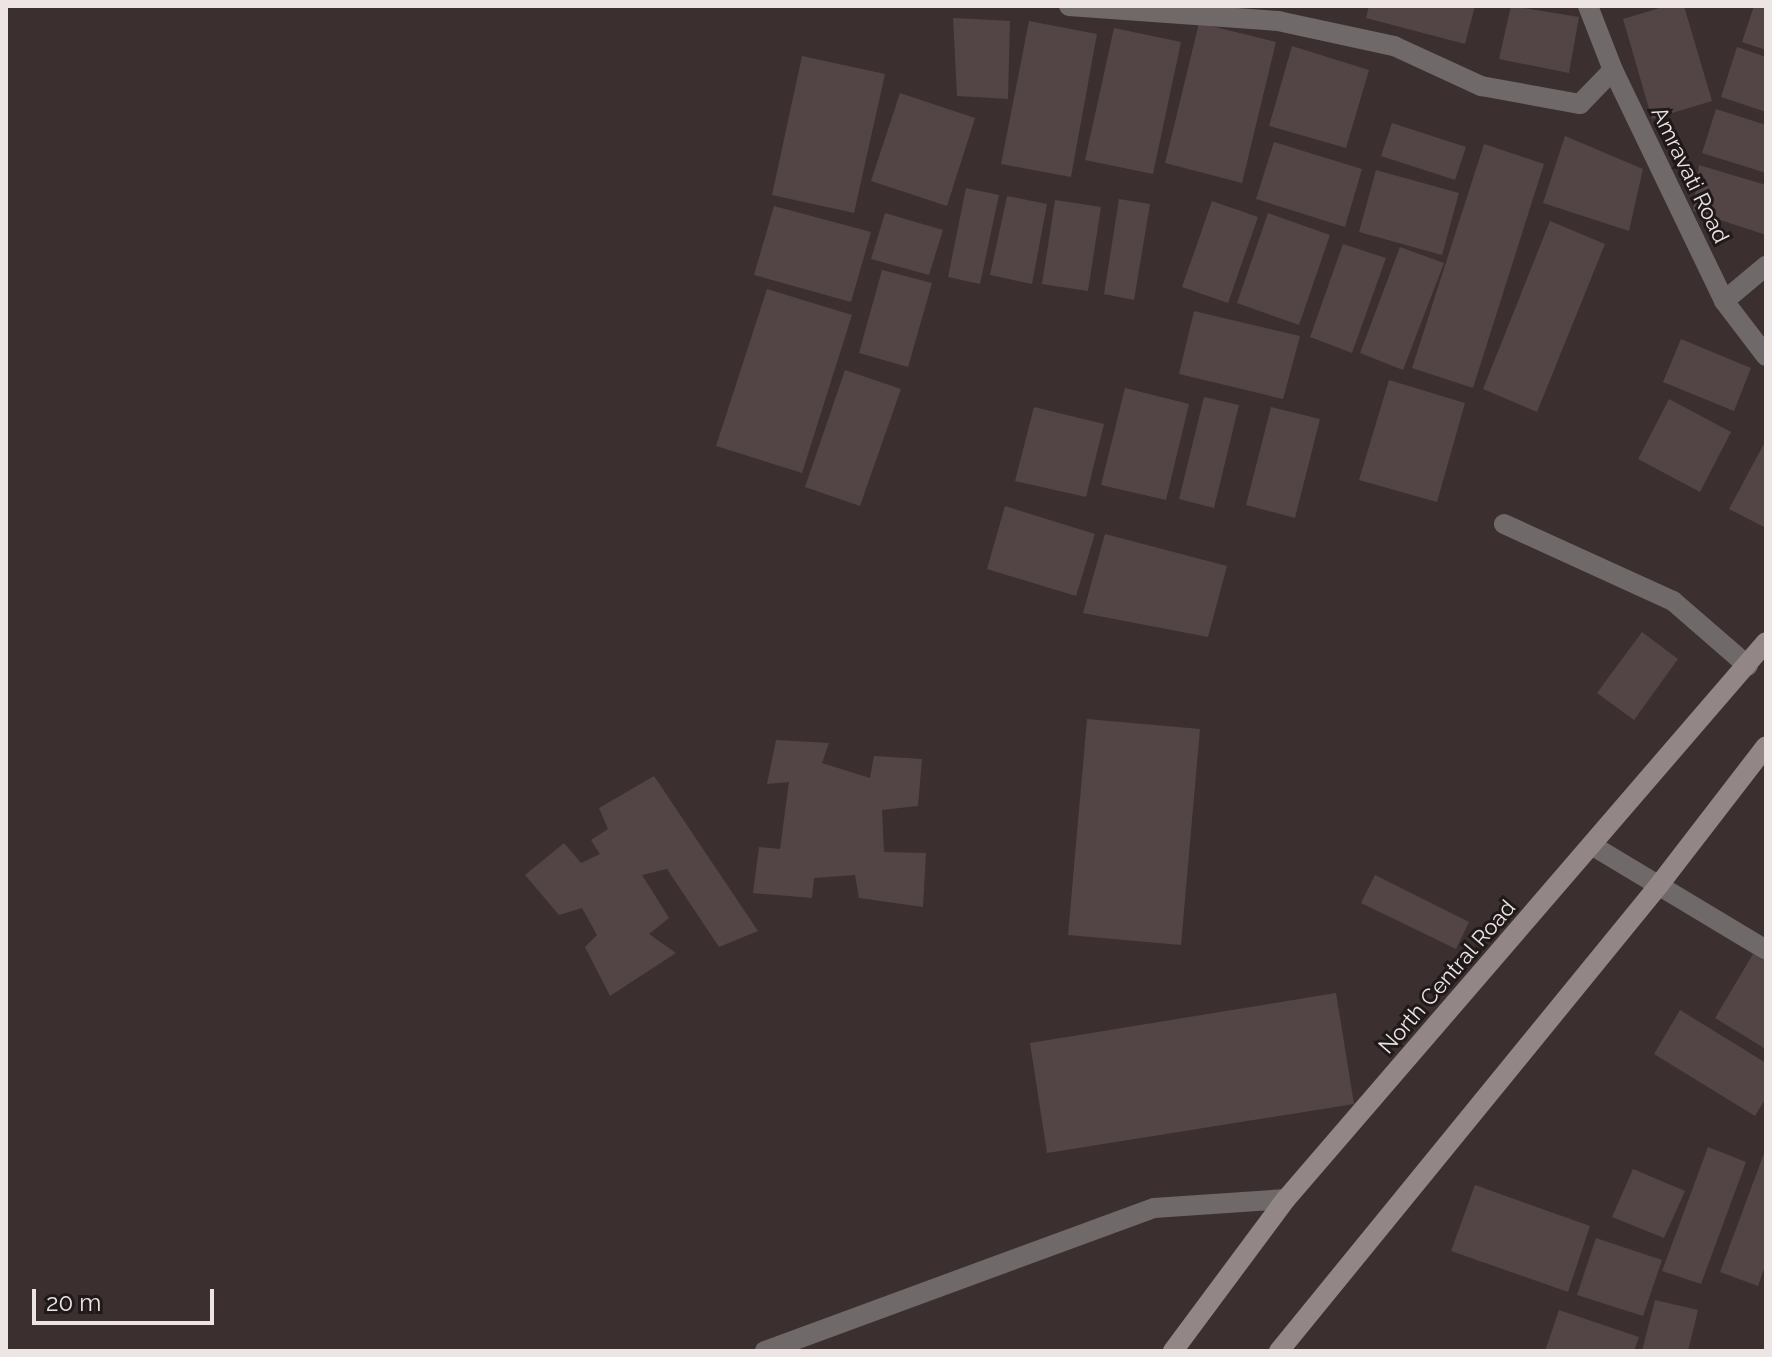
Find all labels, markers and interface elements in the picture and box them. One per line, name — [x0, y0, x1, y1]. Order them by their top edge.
street label: Amravati Road — [1646, 103, 1734, 247]
street label: North Central Road — [1373, 895, 1521, 1059]
scale bar — [36, 1273, 218, 1323]
text: 20 m — [46, 1288, 101, 1317]

